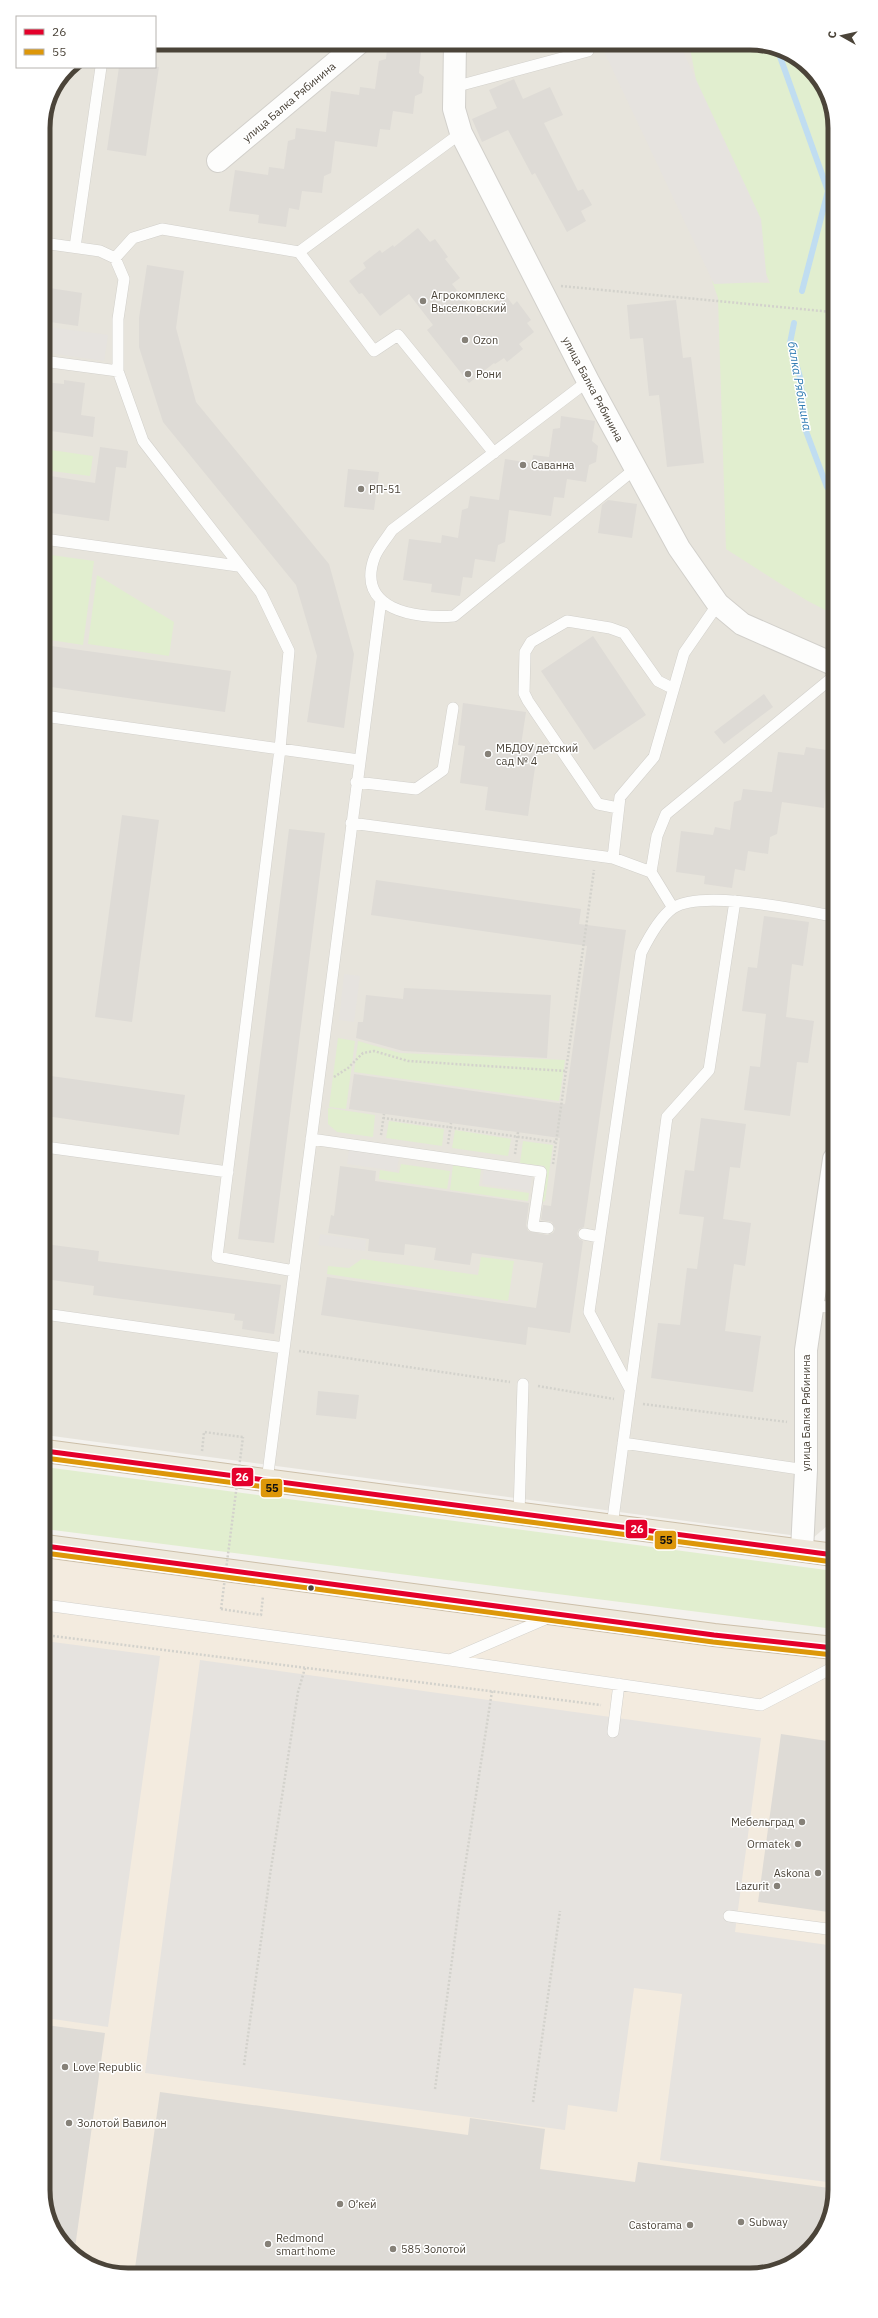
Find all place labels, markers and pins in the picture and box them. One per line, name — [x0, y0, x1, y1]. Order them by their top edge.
place label: Агрокомплекс Выселковский — [431, 288, 507, 315]
marker: Агрокомплекс Выселковский — [418, 296, 428, 306]
place label: Ozon — [473, 333, 498, 347]
marker: Ozon — [460, 335, 470, 345]
place label: Рони — [476, 367, 502, 381]
marker: Рони — [463, 369, 473, 379]
place label: Саванна — [531, 458, 575, 472]
marker: Саванна — [518, 460, 528, 470]
place label: РП-51 — [369, 482, 401, 496]
marker: РП-51 — [356, 484, 366, 494]
place label: МБДОУ детский сад № 4 — [496, 741, 578, 768]
marker: МБДОУ детский сад № 4 — [483, 749, 493, 759]
unlabelled marker — [306, 1583, 316, 1593]
place label: Мебельград — [731, 1815, 794, 1829]
marker: Мебельград — [797, 1817, 807, 1827]
place label: Ormatek — [747, 1837, 790, 1851]
marker: Ormatek — [793, 1839, 803, 1849]
place label: Askona — [774, 1866, 810, 1880]
marker: Askona — [813, 1868, 823, 1878]
place label: Lazurit — [736, 1879, 769, 1893]
marker: Lazurit — [772, 1881, 782, 1891]
place label: Love Republic — [73, 2060, 142, 2074]
marker: Love Republic — [60, 2062, 70, 2072]
place label: Золотой Вавилон — [77, 2116, 167, 2130]
marker: Золотой Вавилон — [64, 2118, 74, 2128]
place label: О’кей — [348, 2197, 377, 2211]
marker: О’кей — [335, 2199, 345, 2209]
place label: Subway — [749, 2215, 788, 2229]
marker: Subway — [736, 2217, 746, 2227]
place label: Castorama — [629, 2218, 682, 2232]
marker: Castorama — [685, 2220, 695, 2230]
place label: Redmond smart home — [276, 2231, 335, 2258]
marker: Redmond smart home — [263, 2239, 273, 2249]
place label: 585 Золотой — [401, 2242, 466, 2256]
marker: 585 Золотой — [388, 2244, 398, 2254]

